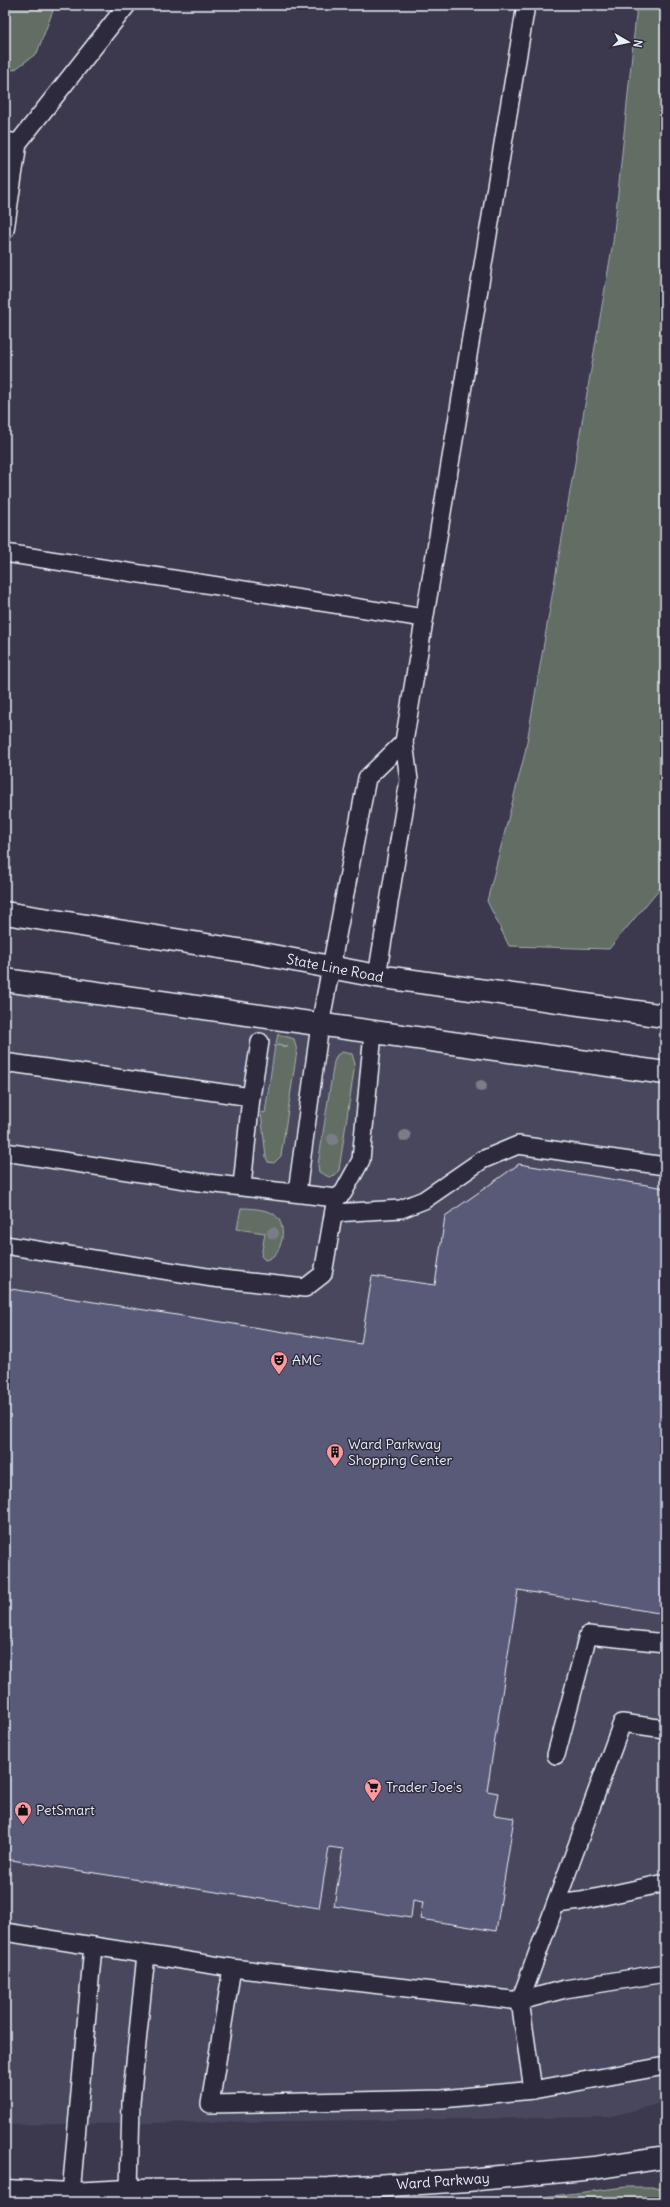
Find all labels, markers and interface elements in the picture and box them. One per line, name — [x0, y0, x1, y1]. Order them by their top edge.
north arrow — [608, 22, 648, 62]
text: N — [630, 39, 645, 48]
street label: State Line Road — [285, 950, 385, 986]
theatre icon: AMC — [269, 1350, 289, 1375]
place label: AMC — [292, 1351, 322, 1369]
place label: Ward Parkway Shopping Center — [348, 1435, 453, 1469]
building icon: Ward Parkway Shopping Center — [325, 1442, 345, 1467]
supermarket icon: Trader Joe's — [363, 1777, 383, 1802]
place label: Trader Joe's — [386, 1778, 462, 1796]
shop icon: PetSmart — [13, 1800, 33, 1825]
place label: PetSmart — [36, 1801, 95, 1819]
street label: Ward Parkway — [396, 2169, 490, 2193]

